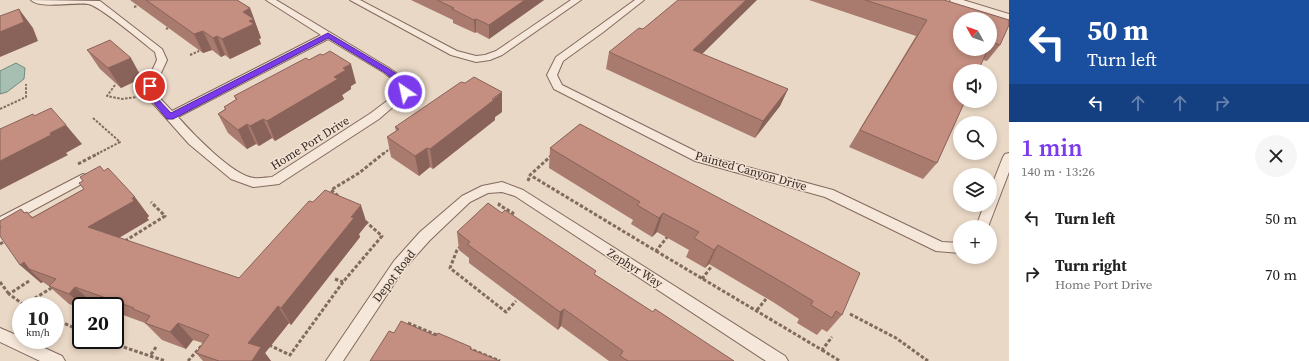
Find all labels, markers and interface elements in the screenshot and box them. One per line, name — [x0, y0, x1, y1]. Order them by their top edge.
text: 50 m — [1087, 11, 1149, 49]
north arrow — [953, 12, 997, 56]
map controls — [953, 12, 997, 264]
icon: left — [1021, 16, 1073, 68]
text: Turn left — [1087, 47, 1157, 72]
button: sound — [953, 64, 997, 108]
pin — [133, 69, 167, 103]
position arrow — [384, 71, 426, 113]
icon: arrive — [139, 75, 161, 97]
icon: left — [1085, 92, 1107, 114]
icon: ahead — [1127, 92, 1149, 114]
icon: ahead — [1169, 92, 1191, 114]
icon: right — [1211, 92, 1233, 114]
street label: Home Port Drive — [268, 112, 352, 174]
button: search — [953, 116, 997, 160]
text: 1 min — [1021, 131, 1083, 164]
button: close — [1255, 135, 1297, 177]
street label: Painted Canyon Drive — [693, 147, 809, 195]
text: 140 m · 13:26 — [1021, 163, 1095, 180]
button: layers — [953, 168, 997, 212]
icon: left — [1021, 207, 1043, 229]
text: Turn left — [1055, 208, 1115, 229]
text: 50 m — [1265, 208, 1297, 229]
button: + — [953, 220, 997, 264]
street label: Zephyr Way — [604, 245, 667, 292]
street label: Depot Road — [369, 246, 419, 306]
text: Turn right — [1055, 255, 1127, 276]
icon: right — [1021, 263, 1043, 285]
text: 70 m — [1265, 264, 1297, 285]
text: Home Port Drive — [1055, 276, 1152, 293]
speed limit sign: 20 — [72, 297, 124, 349]
text: 10 — [27, 304, 49, 332]
text: km/h — [26, 326, 50, 339]

